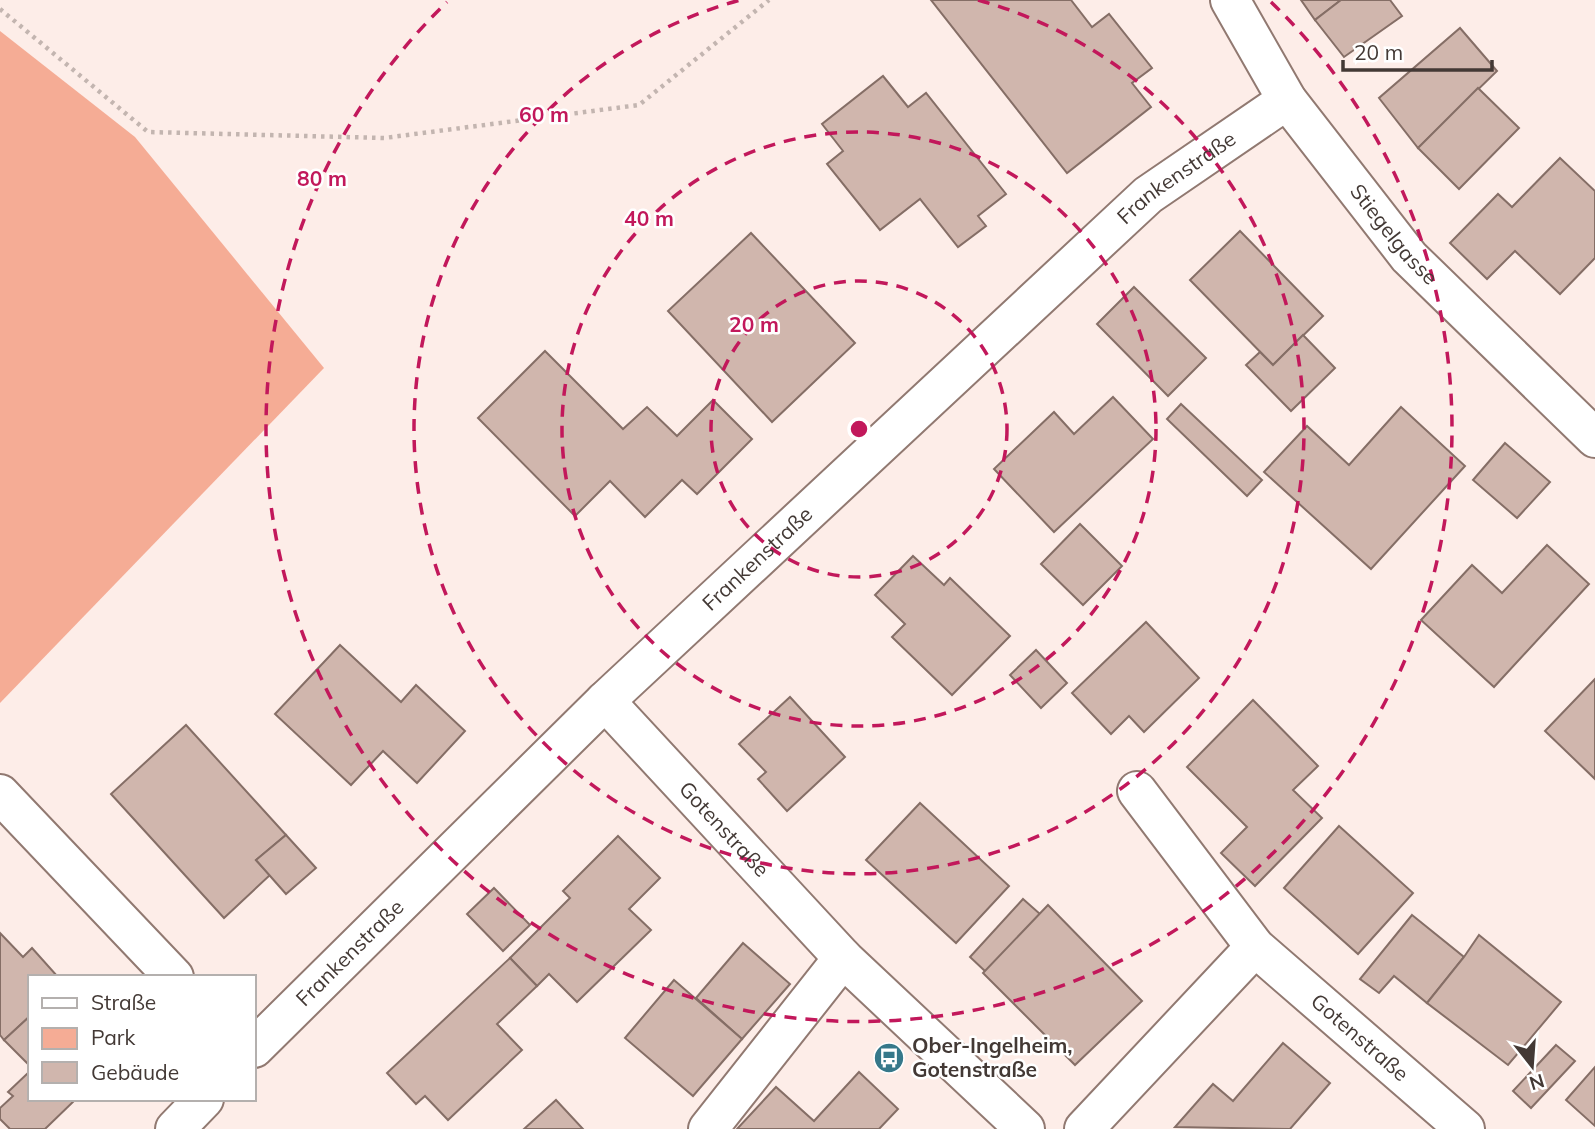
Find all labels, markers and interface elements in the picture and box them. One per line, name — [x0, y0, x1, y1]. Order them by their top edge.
scale bar — [1343, 28, 1492, 72]
text: 20 m — [1354, 39, 1403, 65]
text: 60 m — [519, 101, 569, 127]
street label: Frankenstraße — [1111, 125, 1240, 229]
text: 80 m — [297, 165, 347, 191]
street label: Stiegelgasse — [1345, 178, 1444, 290]
text: 40 m — [624, 205, 674, 231]
text: 20 m — [729, 311, 779, 337]
centre of rings — [847, 417, 871, 441]
street label: Frankenstraße — [696, 501, 817, 616]
street label: Gotenstraße — [674, 776, 775, 882]
street label: Frankenstraße — [290, 894, 409, 1011]
legend — [28, 975, 256, 1101]
street label: Gotenstraße — [1306, 987, 1414, 1086]
text: Straße — [91, 989, 156, 1015]
text: Park — [91, 1024, 135, 1050]
north arrow — [1497, 1031, 1567, 1101]
place label: Ober-Ingelheim, Gotenstraße — [912, 1032, 1073, 1082]
bus stop icon: Ober-Ingelheim, Gotenstraße — [872, 1041, 906, 1075]
text: Gebäude — [91, 1059, 179, 1085]
text: N — [1527, 1069, 1547, 1096]

